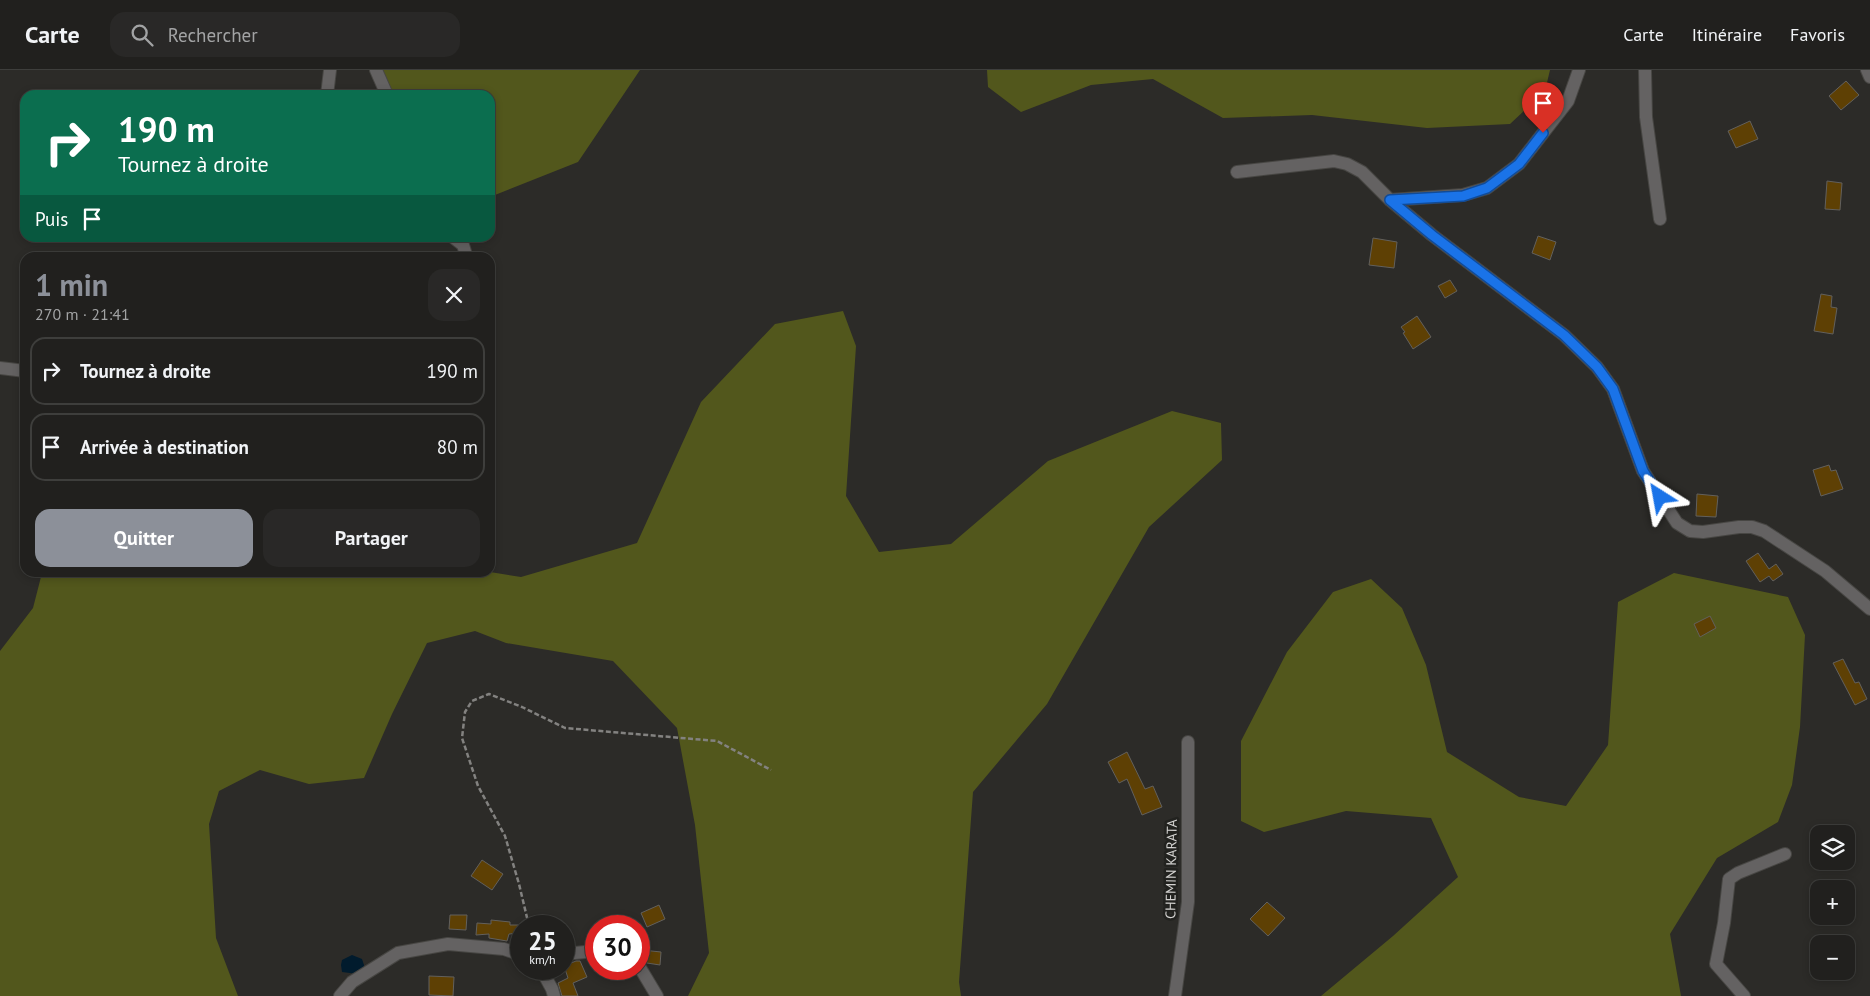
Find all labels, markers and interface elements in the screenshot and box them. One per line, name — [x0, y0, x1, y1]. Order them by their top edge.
search box — [110, 12, 460, 57]
text: Carte — [25, 19, 80, 50]
icon: search — [128, 21, 156, 49]
text: Rechercher — [168, 23, 258, 47]
text: Carte — [1623, 23, 1664, 46]
text: Itinéraire — [1692, 23, 1762, 46]
text: Favoris — [1790, 23, 1845, 46]
pin — [1522, 82, 1564, 133]
icon: arrive — [1529, 89, 1557, 117]
text: 190 m — [118, 106, 215, 152]
icon: right — [35, 110, 100, 175]
text: Tournez à droite — [118, 150, 269, 178]
icon: arrive — [78, 205, 106, 233]
text: Puis — [35, 207, 68, 231]
text: 1 min — [35, 265, 108, 304]
button: close — [428, 269, 480, 321]
text: 270 m · 21:41 — [35, 304, 130, 324]
icon: right — [37, 357, 65, 385]
text: Tournez à droite — [80, 359, 211, 383]
text: 190 m — [426, 359, 478, 383]
icon: arrive — [37, 433, 65, 461]
text: Arrivée à destination — [80, 435, 249, 459]
text: 80 m — [437, 435, 478, 459]
position arrow — [1633, 470, 1685, 522]
button: Quitter — [35, 509, 253, 567]
button: Partager — [263, 509, 480, 567]
street label: CHEMIN KARATA — [1161, 818, 1181, 919]
map controls — [1810, 825, 1855, 980]
button: layers — [1810, 825, 1855, 870]
button: + — [1810, 880, 1855, 925]
speed limit sign: 30 — [585, 915, 650, 980]
text: 25 — [528, 925, 557, 957]
button: − — [1810, 935, 1855, 980]
text: km/h — [529, 952, 556, 967]

